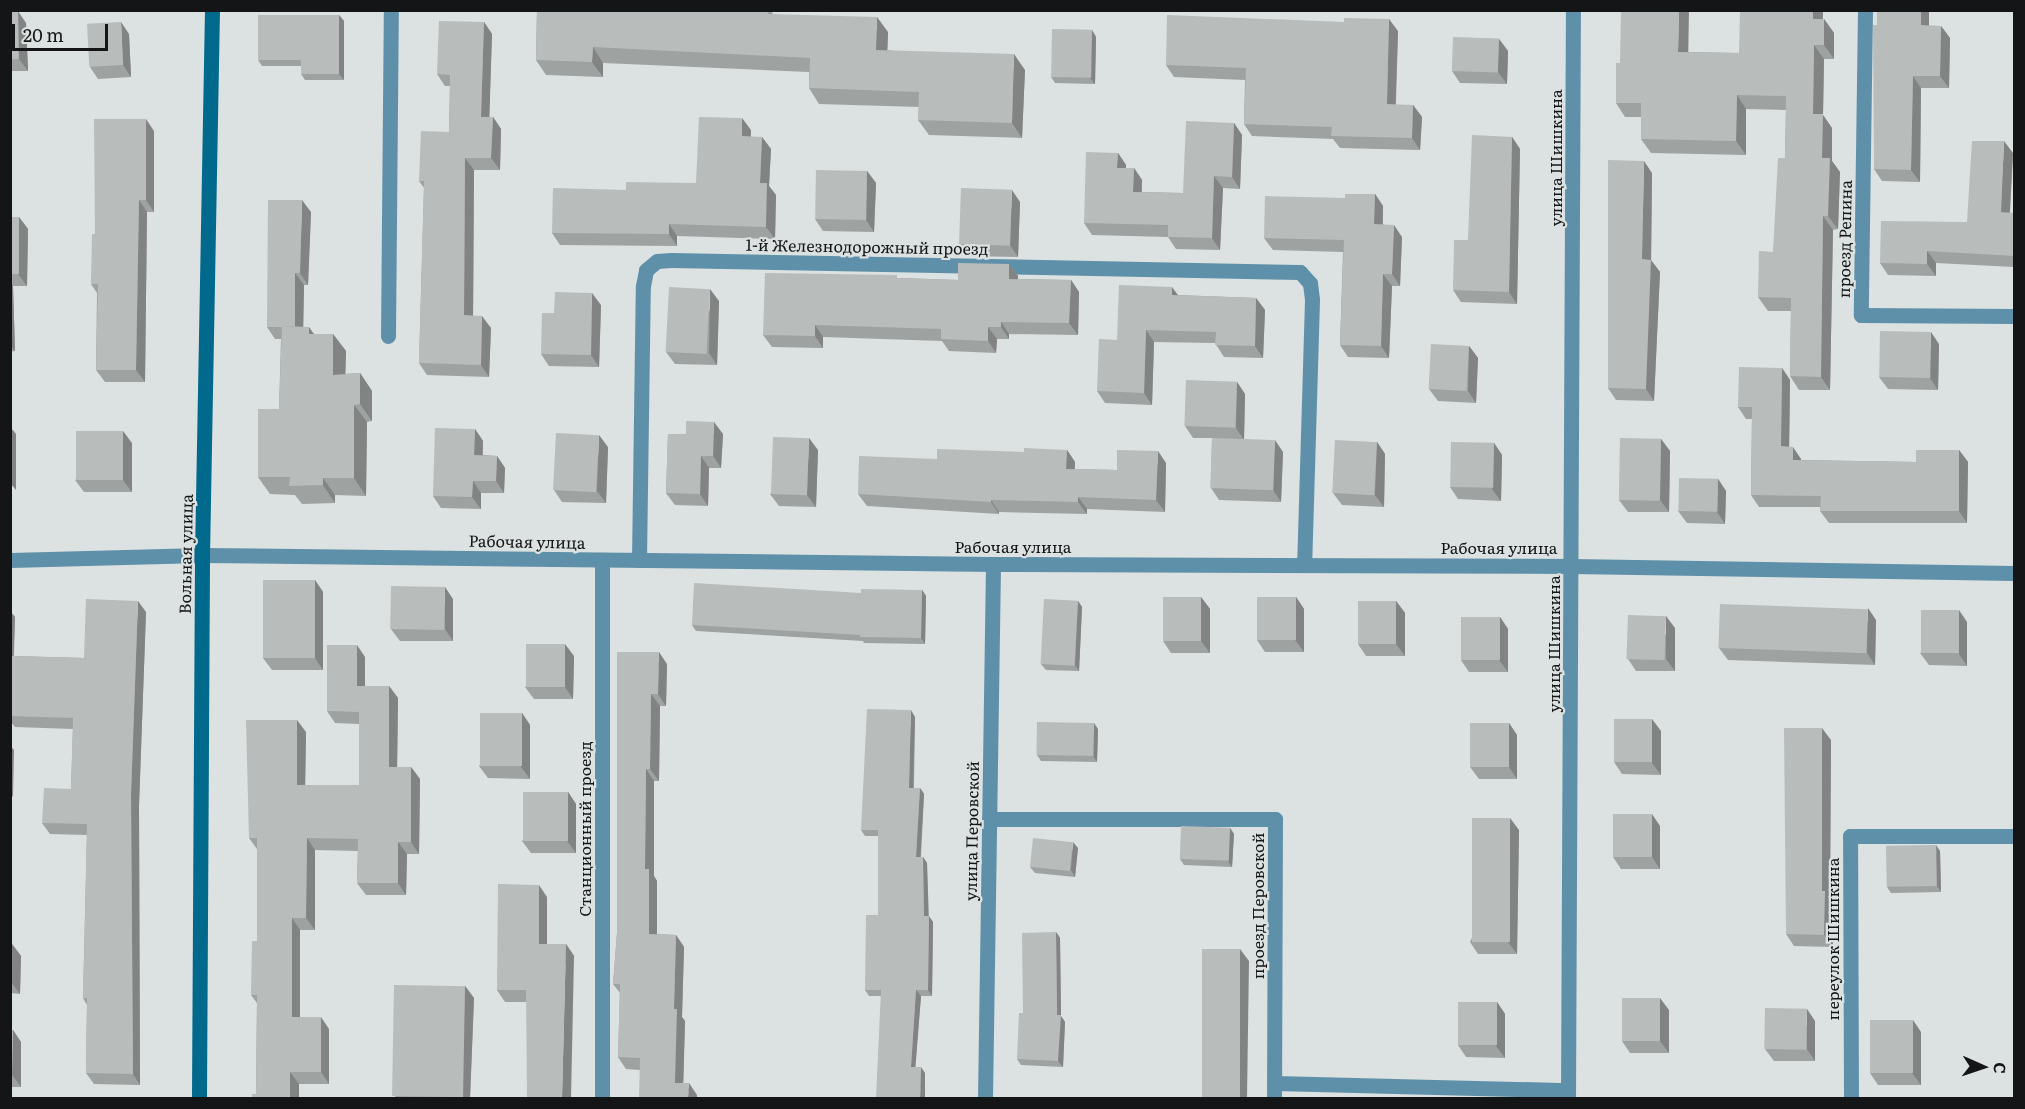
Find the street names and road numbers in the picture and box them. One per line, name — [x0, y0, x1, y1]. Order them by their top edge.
street label: улица Шишкина — [1545, 89, 1565, 227]
street label: проезд Репина — [1833, 180, 1855, 298]
street label: 1-й Железнодорожный проезд — [746, 234, 988, 258]
street label: Вольная улица — [174, 494, 196, 614]
street label: Рабочая улица — [468, 530, 586, 552]
street label: Рабочая улица — [955, 536, 1071, 556]
street label: Рабочая улица — [1441, 537, 1557, 557]
street label: улица Шишкина — [1543, 575, 1563, 713]
street label: Станционный проезд — [574, 741, 594, 917]
street label: улица Перовской — [960, 761, 982, 901]
street label: проезд Перовской — [1247, 833, 1267, 979]
street label: переулок Шишкина — [1822, 858, 1842, 1020]

